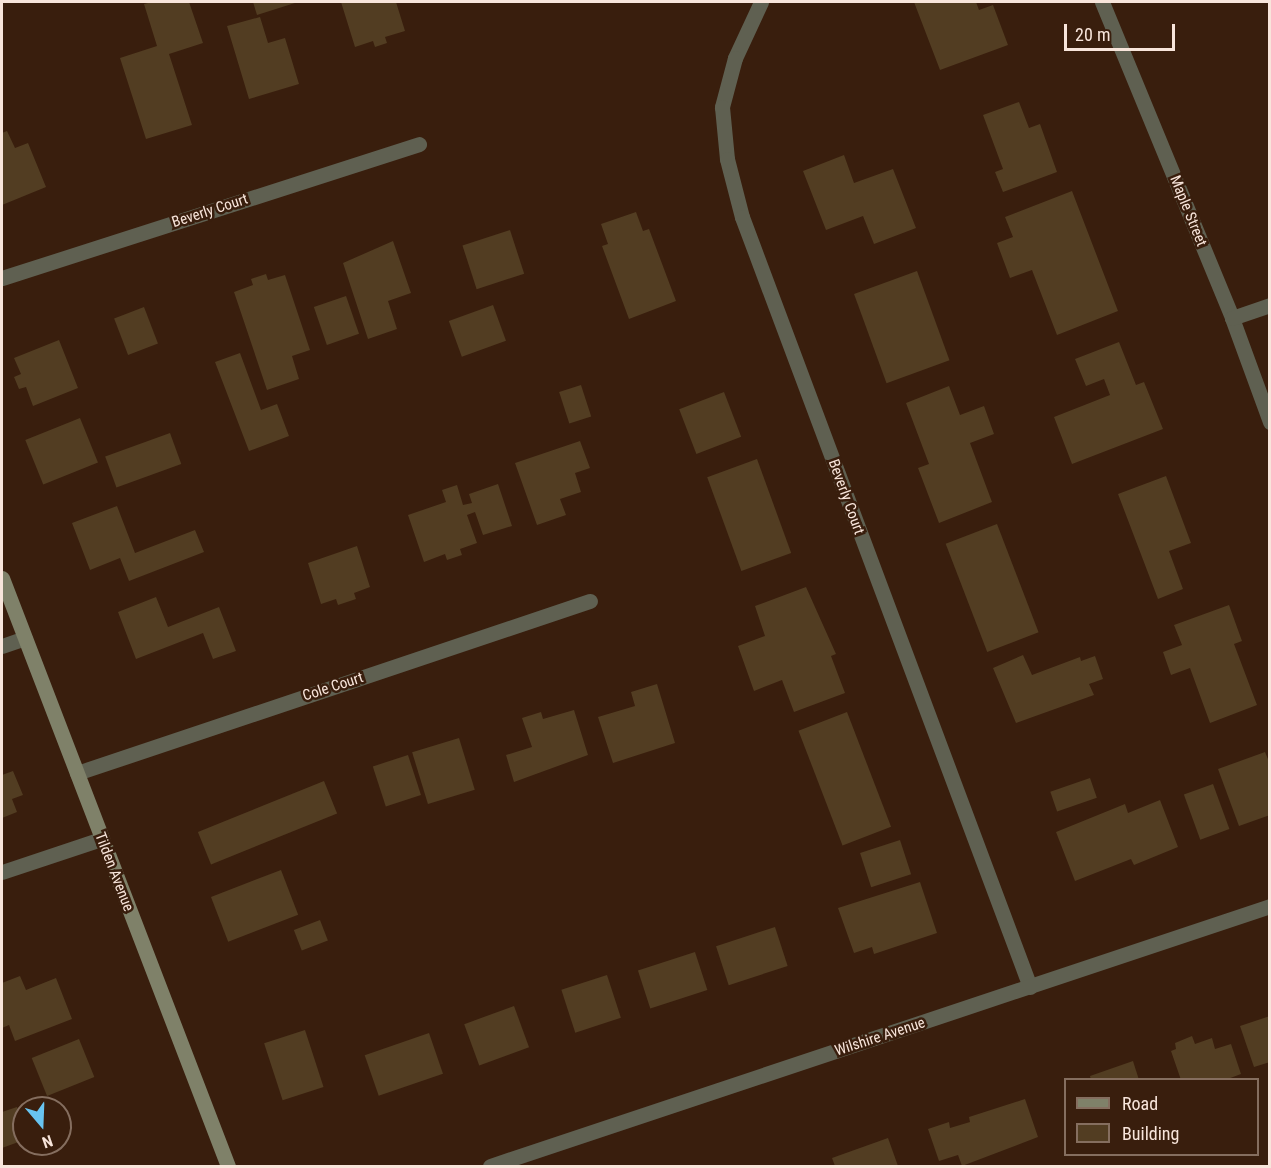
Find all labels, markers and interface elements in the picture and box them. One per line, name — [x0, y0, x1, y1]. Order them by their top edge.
scale bar — [1067, 12, 1178, 50]
text: 20 m — [1075, 24, 1110, 45]
street label: Maple Street — [1166, 173, 1210, 249]
street label: Beverly Court — [170, 190, 250, 232]
street label: Beverly Court — [824, 457, 868, 537]
street label: Cole Court — [300, 669, 366, 705]
street label: Tilden Avenue — [91, 830, 137, 914]
street label: Wilshire Avenue — [833, 1014, 927, 1060]
legend — [1064, 1078, 1259, 1156]
text: Road — [1122, 1093, 1158, 1114]
north arrow — [12, 1096, 72, 1156]
text: Building — [1122, 1123, 1179, 1144]
text: N — [40, 1131, 55, 1152]

